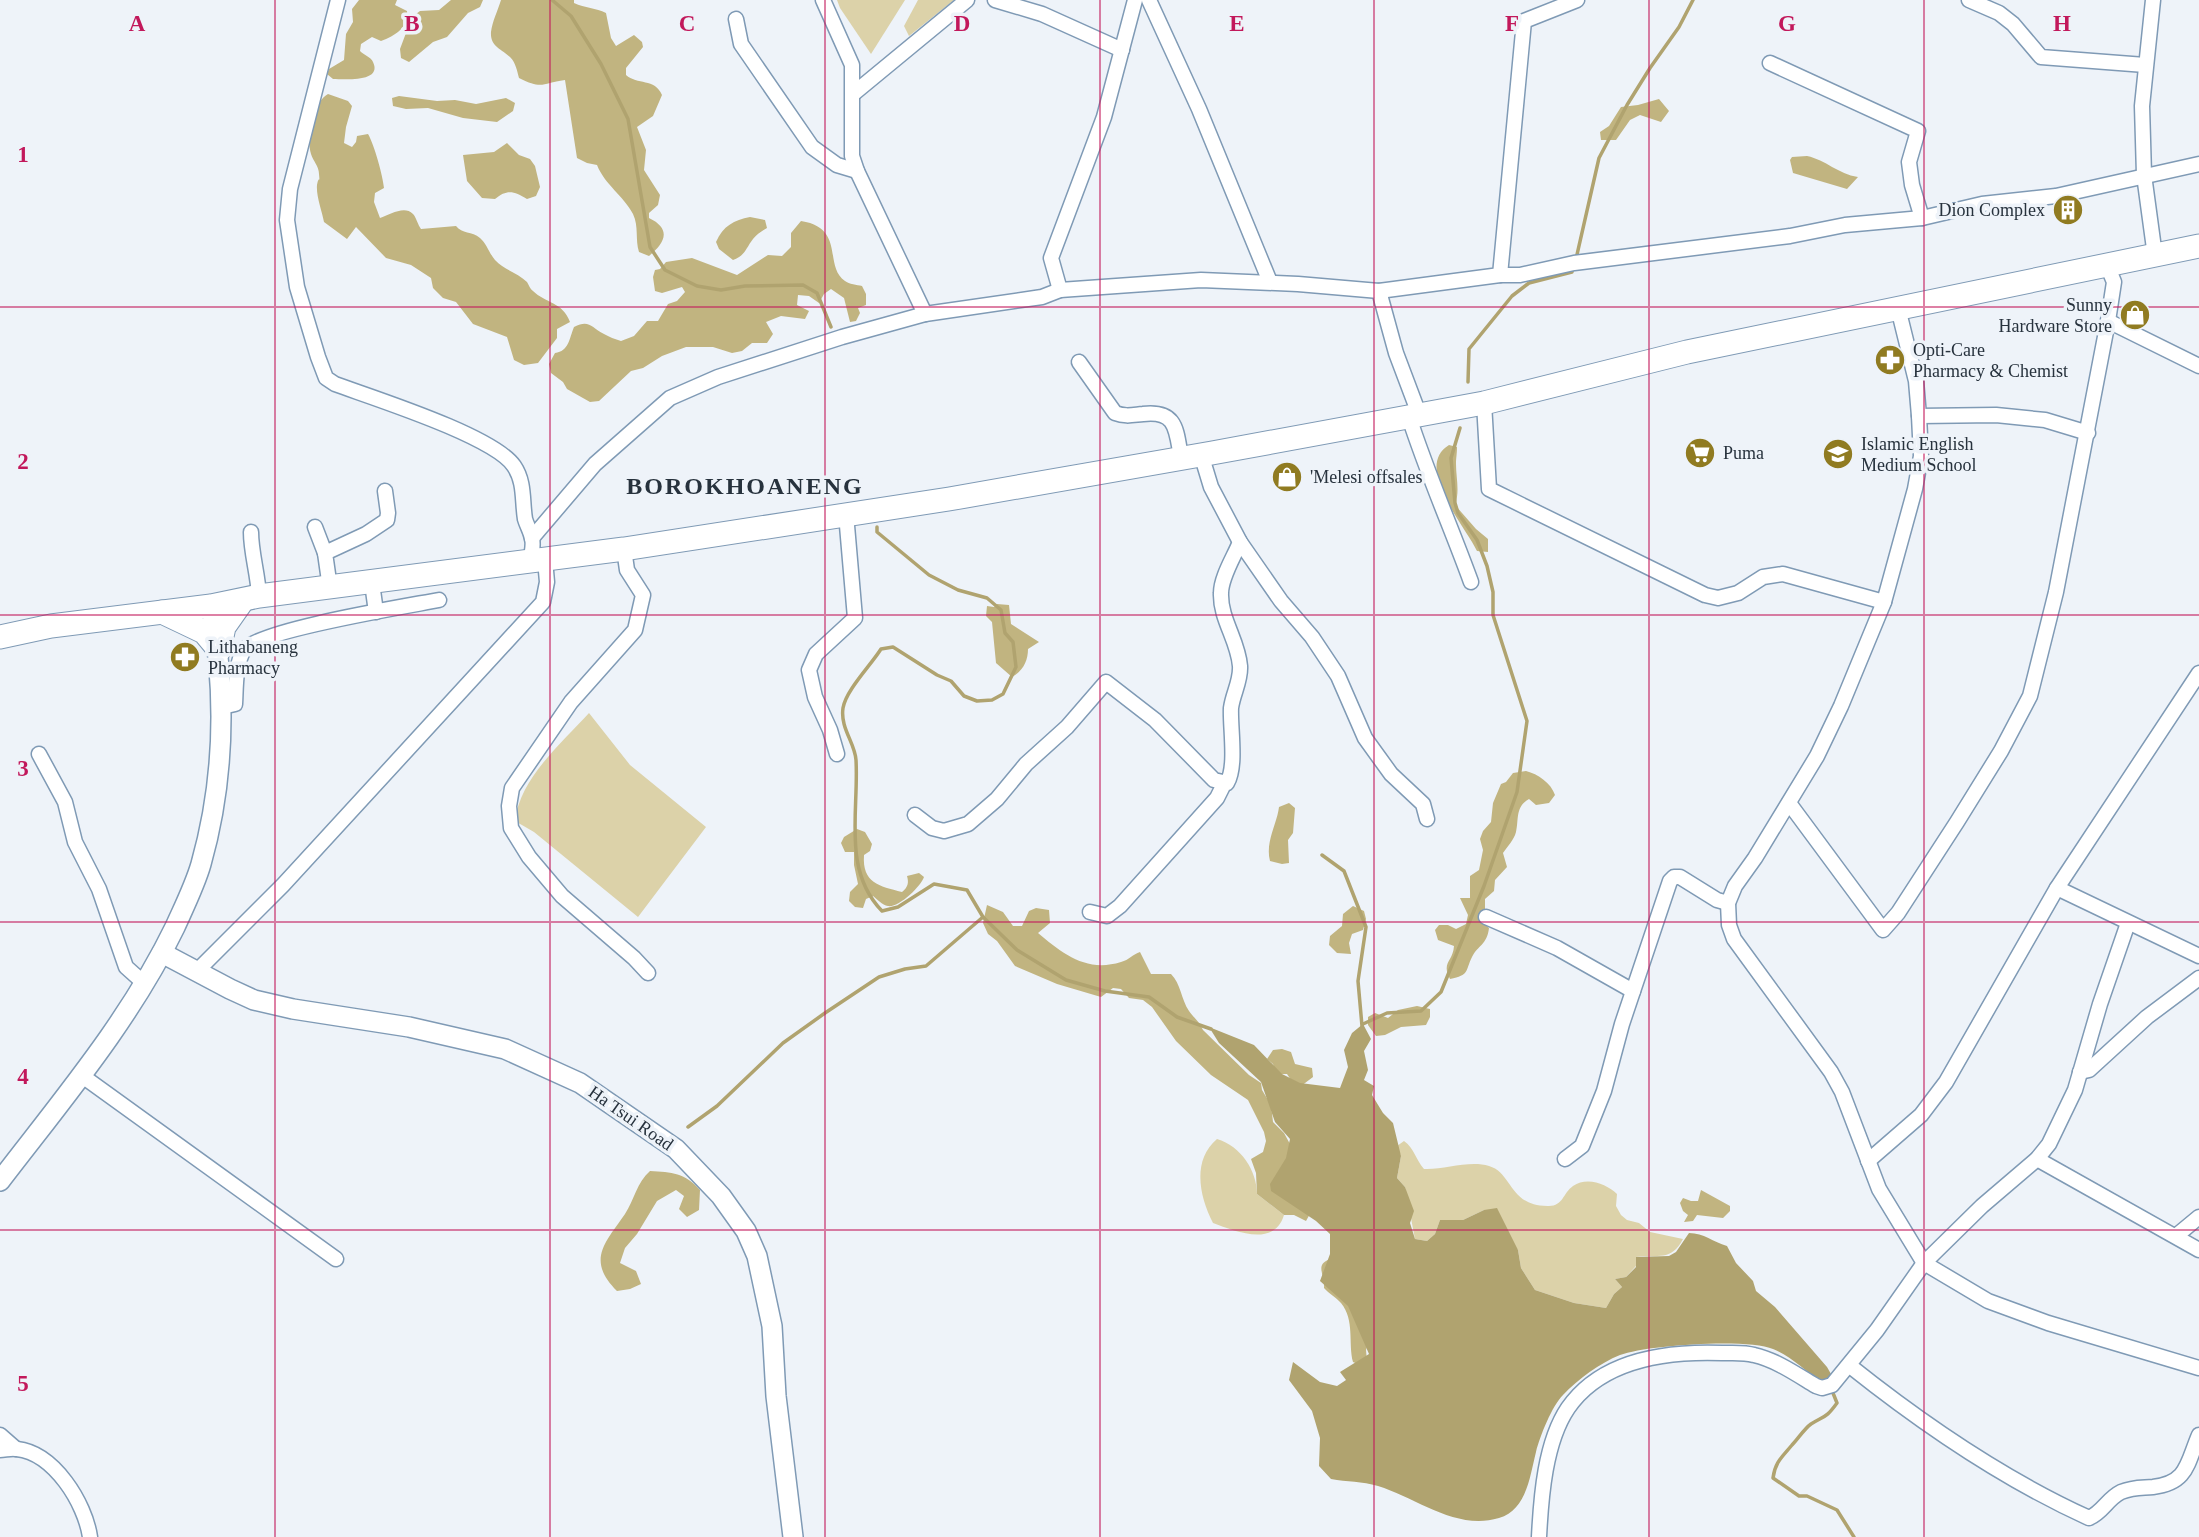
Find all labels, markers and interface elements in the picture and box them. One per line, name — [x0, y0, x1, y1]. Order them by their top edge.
text: A — [129, 11, 146, 36]
text: B — [404, 11, 420, 36]
text: C — [679, 11, 695, 36]
text: D — [954, 11, 970, 36]
text: E — [1229, 11, 1245, 36]
text: F — [1505, 11, 1519, 36]
text: G — [1778, 11, 1796, 36]
text: H — [2053, 11, 2071, 36]
text: 1 — [17, 142, 29, 167]
building icon: Dion Complex — [2051, 193, 2085, 227]
place label: Dion Complex — [1939, 200, 2045, 220]
place label: Sunny Hardware Store — [1999, 295, 2112, 336]
shop icon: Sunny Hardware Store — [2118, 298, 2152, 332]
place label: Opti-Care Pharmacy & Chemist — [1913, 340, 2068, 381]
pharmacy icon: Opti-Care Pharmacy & Chemist — [1873, 343, 1907, 377]
place label: Islamic English Medium School — [1861, 434, 1977, 475]
supermarket icon: Puma — [1683, 436, 1717, 470]
school or university icon: Islamic English Medium School — [1821, 437, 1855, 471]
place label: Puma — [1723, 443, 1764, 463]
text: 2 — [17, 449, 29, 474]
shop icon: 'Melesi offsales — [1270, 460, 1304, 494]
place label: 'Melesi offsales — [1310, 467, 1422, 487]
district label: BOROKHOANENG — [626, 473, 864, 499]
place label: Lithabaneng Pharmacy — [208, 637, 298, 678]
pharmacy icon: Lithabaneng Pharmacy — [168, 640, 202, 674]
text: 3 — [17, 756, 29, 781]
text: 4 — [17, 1064, 29, 1089]
street label: Ha Tsui Road — [585, 1082, 677, 1154]
text: 5 — [17, 1371, 29, 1396]

